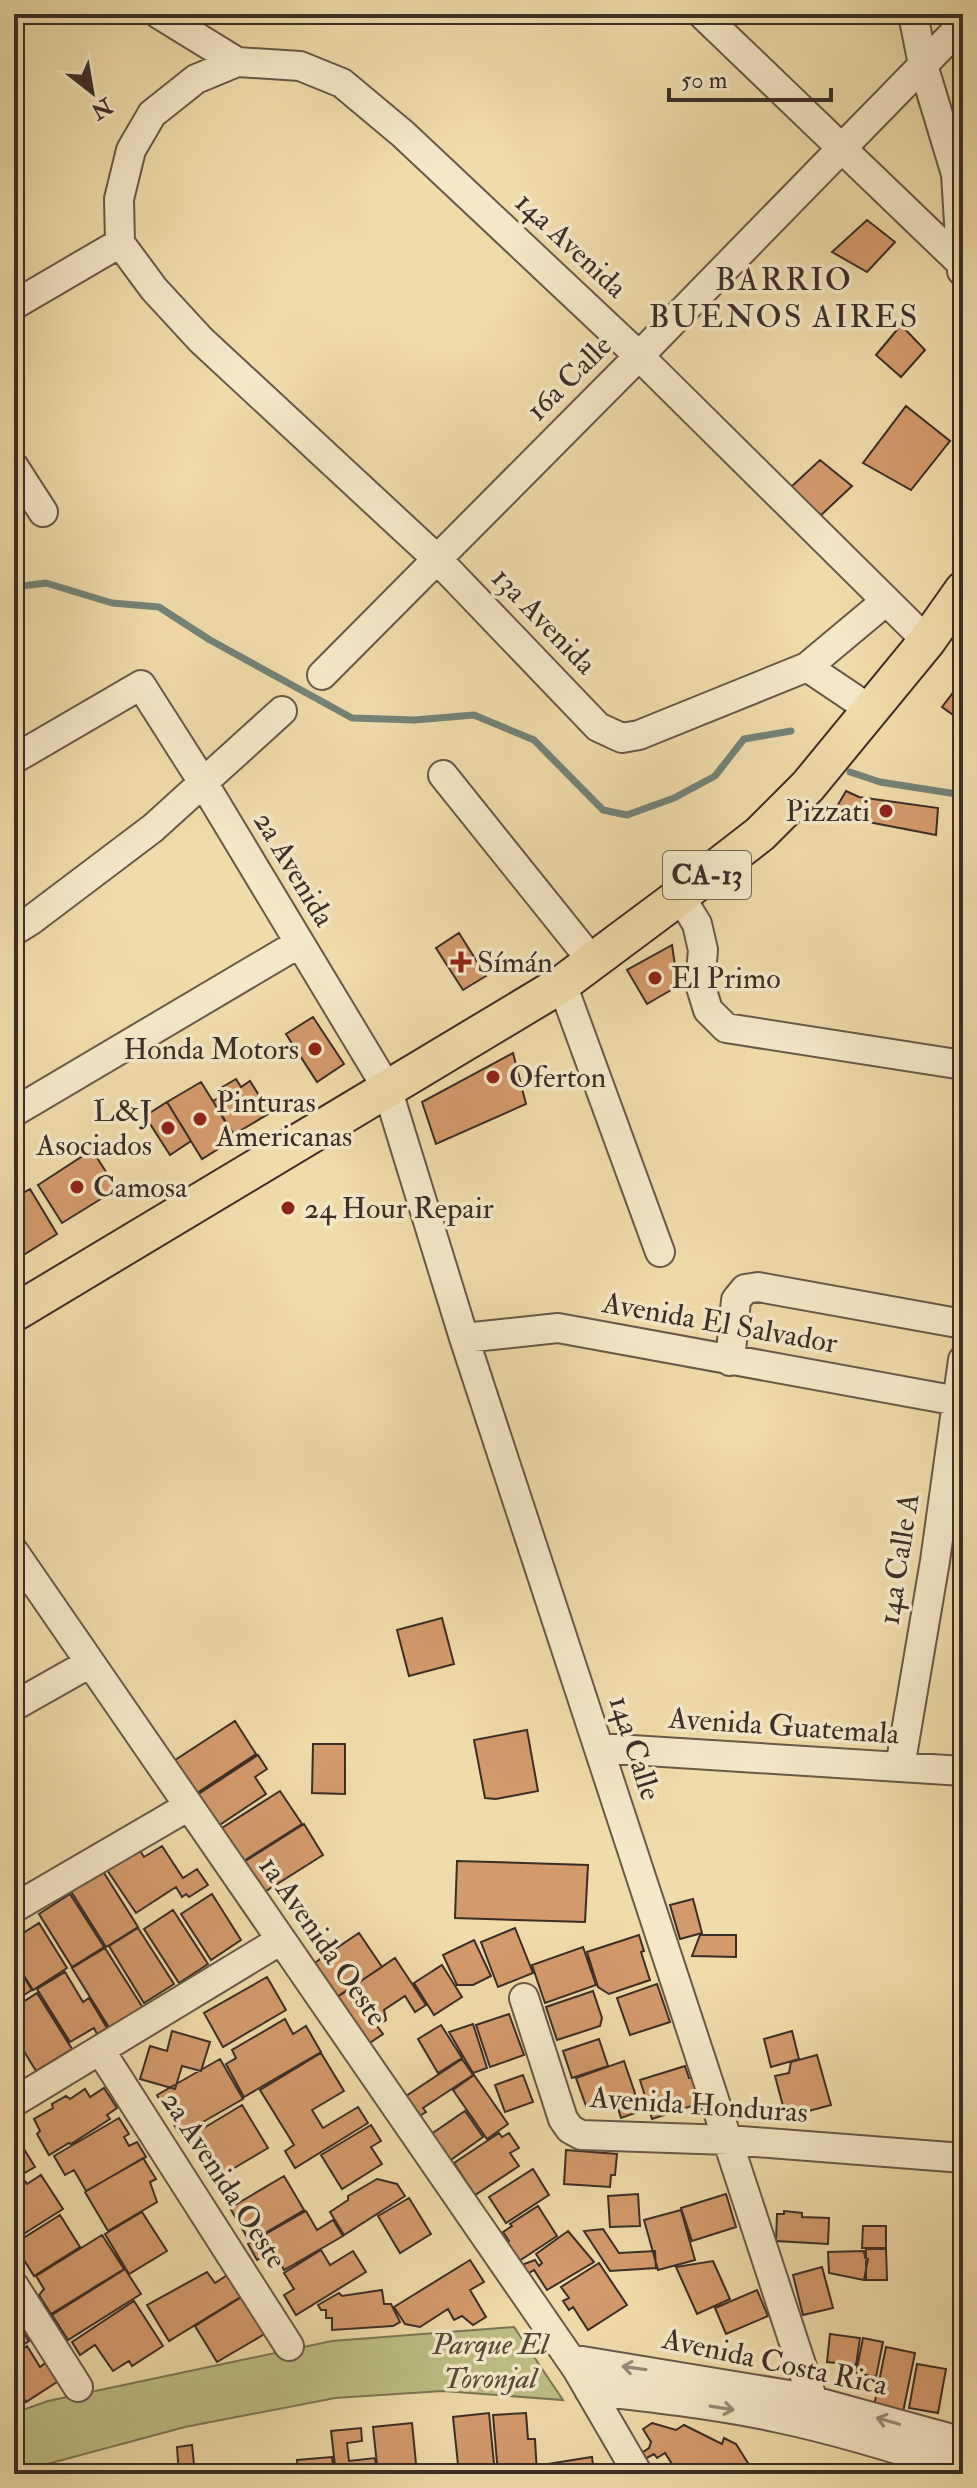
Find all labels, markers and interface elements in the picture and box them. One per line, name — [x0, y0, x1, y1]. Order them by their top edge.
north arrow — [52, 52, 132, 132]
scale bar — [669, 52, 831, 102]
text: 50 m — [681, 65, 728, 96]
text: N — [86, 91, 118, 126]
street label: 14a Avenida — [507, 184, 635, 307]
district label: BARRIO BUENOS AIRES — [649, 260, 919, 337]
street label: 16a Calle — [518, 327, 620, 429]
street label: 13a Avenida — [484, 560, 605, 683]
place label: Pizzati — [786, 793, 870, 830]
marker: Pizzati — [877, 802, 895, 820]
street label: 2a Avenida — [245, 805, 343, 934]
road number: CA-13 — [663, 851, 751, 899]
place label: Símán — [477, 944, 553, 981]
marker: Símán — [452, 953, 470, 971]
place label: El Primo — [671, 960, 781, 997]
marker: El Primo — [646, 969, 664, 987]
place label: Honda Motors — [123, 1031, 299, 1068]
marker: Honda Motors — [306, 1040, 324, 1058]
place label: Oferton — [509, 1059, 606, 1096]
marker: Oferton — [484, 1068, 502, 1086]
place label: Pinturas Americanas — [215, 1084, 352, 1155]
place label: L&J Asociados — [35, 1093, 152, 1164]
marker: Pinturas Americanas — [191, 1110, 209, 1128]
marker: L&J Asociados — [159, 1119, 177, 1137]
place label: Camosa — [93, 1169, 188, 1206]
marker: Camosa — [68, 1178, 86, 1196]
place label: 24 Hour Repair — [304, 1190, 494, 1227]
marker: 24 Hour Repair — [279, 1199, 297, 1217]
street label: Avenida El Salvador — [599, 1284, 840, 1362]
street label: 14a Calle A — [870, 1490, 928, 1628]
street label: 14a Calle — [601, 1691, 669, 1805]
street label: Avenida Guatemala — [666, 1699, 901, 1753]
street label: 1a Avenida Oeste — [251, 1849, 395, 2033]
street label: Avenida Honduras — [588, 2079, 809, 2131]
street label: 2a Avenida Oeste — [153, 2085, 295, 2275]
street label: Avenida Costa Rica — [658, 2320, 892, 2404]
park label: Parque El Toronjal — [431, 2326, 551, 2397]
one-way arrow — [621, 2360, 647, 2375]
one-way arrow — [709, 2401, 734, 2416]
one-way arrow — [875, 2413, 901, 2428]

